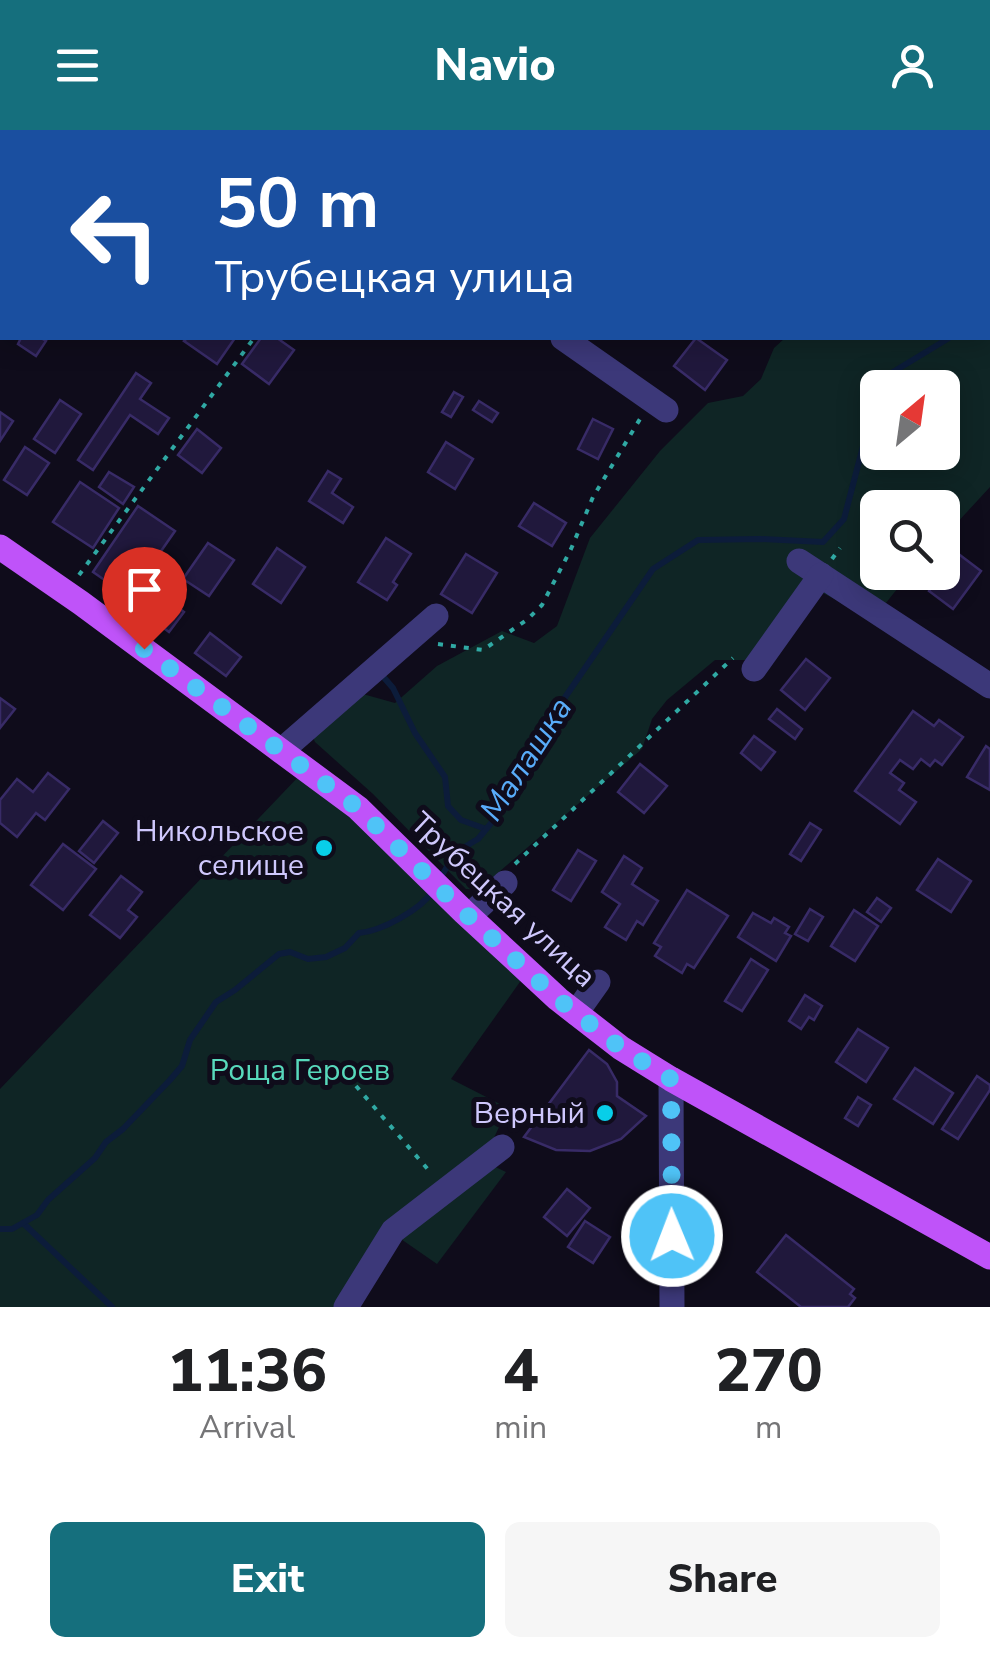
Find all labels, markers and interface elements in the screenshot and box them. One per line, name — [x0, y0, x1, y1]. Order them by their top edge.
text: Navio — [434, 35, 556, 96]
icon: menu — [50, 38, 105, 93]
icon: person — [885, 38, 940, 93]
text: 50 m — [215, 156, 379, 252]
icon: left — [50, 170, 180, 300]
text: Трубецкая улица — [215, 247, 575, 308]
north arrow — [860, 370, 960, 470]
map controls — [860, 370, 960, 590]
button: search — [860, 490, 960, 590]
pin — [102, 547, 187, 650]
icon: arrive — [117, 562, 172, 617]
water label: Малашка — [470, 689, 582, 829]
street label: Трубецкая улица — [401, 803, 605, 997]
place label: Никольское селище — [135, 811, 304, 886]
marker: Никольское селище — [313, 837, 335, 859]
park label: Роща Героев — [210, 1050, 390, 1091]
place label: Верный — [474, 1093, 585, 1134]
marker: Верный — [594, 1102, 616, 1124]
position arrow — [620, 1184, 724, 1288]
text: 11:36 — [167, 1330, 327, 1412]
text: 4 — [503, 1330, 539, 1412]
text: 270 — [715, 1330, 823, 1412]
text: Arrival — [199, 1406, 295, 1449]
text: min — [494, 1406, 547, 1449]
text: m — [755, 1406, 782, 1449]
button: Exit — [50, 1522, 485, 1637]
button: Share — [505, 1522, 940, 1637]

